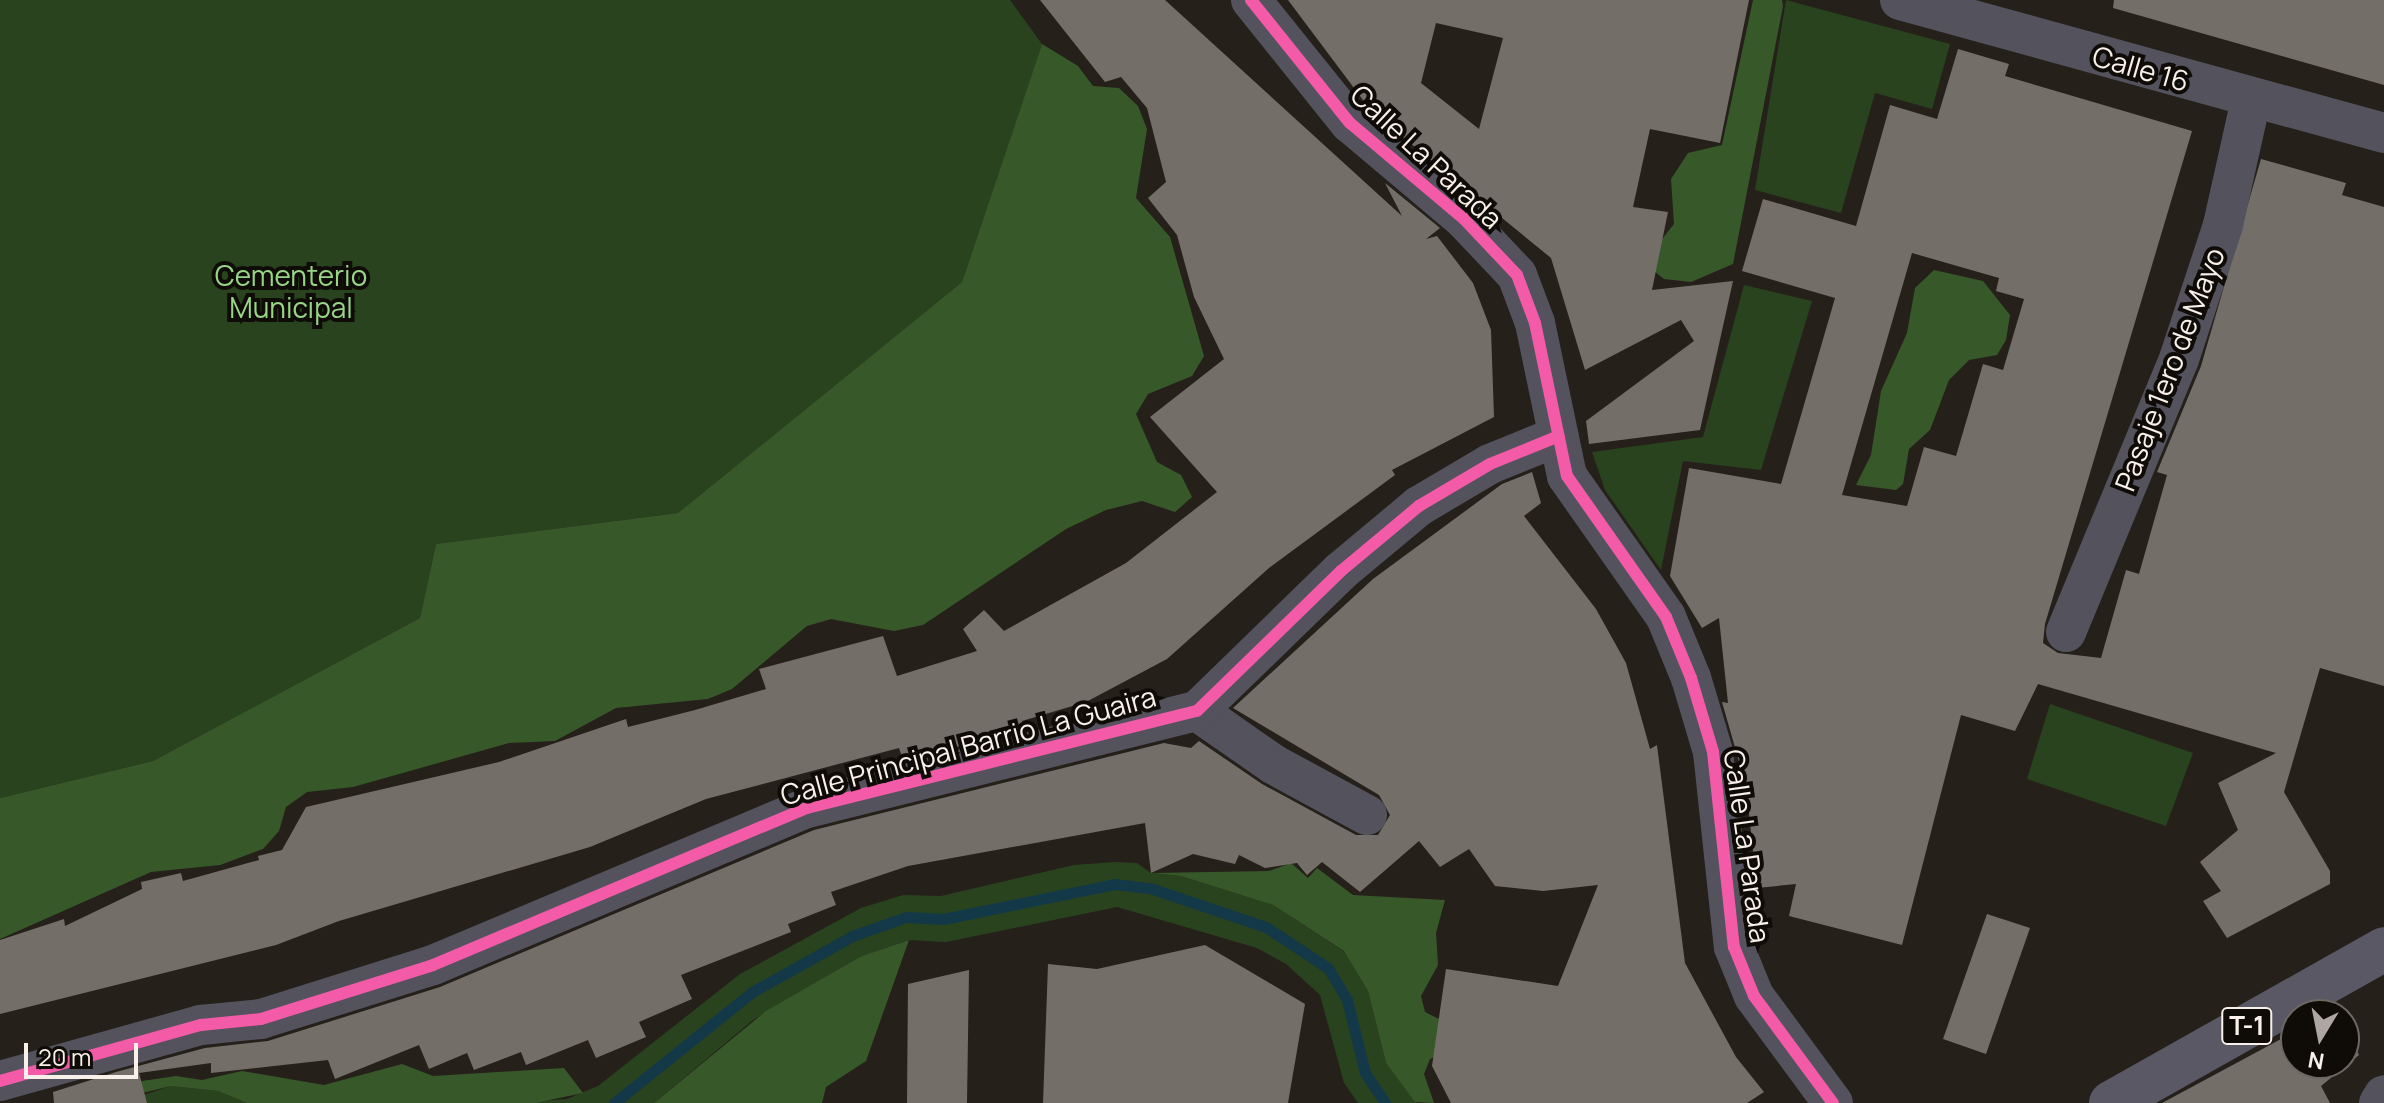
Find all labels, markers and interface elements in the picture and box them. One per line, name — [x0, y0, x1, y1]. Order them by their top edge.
street label: Calle 16 — [2089, 38, 2193, 98]
street label: Calle La Parada — [1344, 77, 1510, 235]
street label: Pasaje 1ero de Mayo — [2107, 243, 2231, 495]
park label: Cementerio Municipal — [215, 258, 367, 324]
street label: Calle Principal Barrio La Guaira — [777, 679, 1159, 811]
street label: Calle La Parada — [1718, 747, 1778, 945]
north arrow — [2280, 999, 2360, 1079]
road number: T-1 — [2221, 1004, 2273, 1048]
scale bar — [28, 1027, 142, 1077]
text: 20 m — [38, 1040, 91, 1073]
text: N — [2306, 1045, 2327, 1077]

